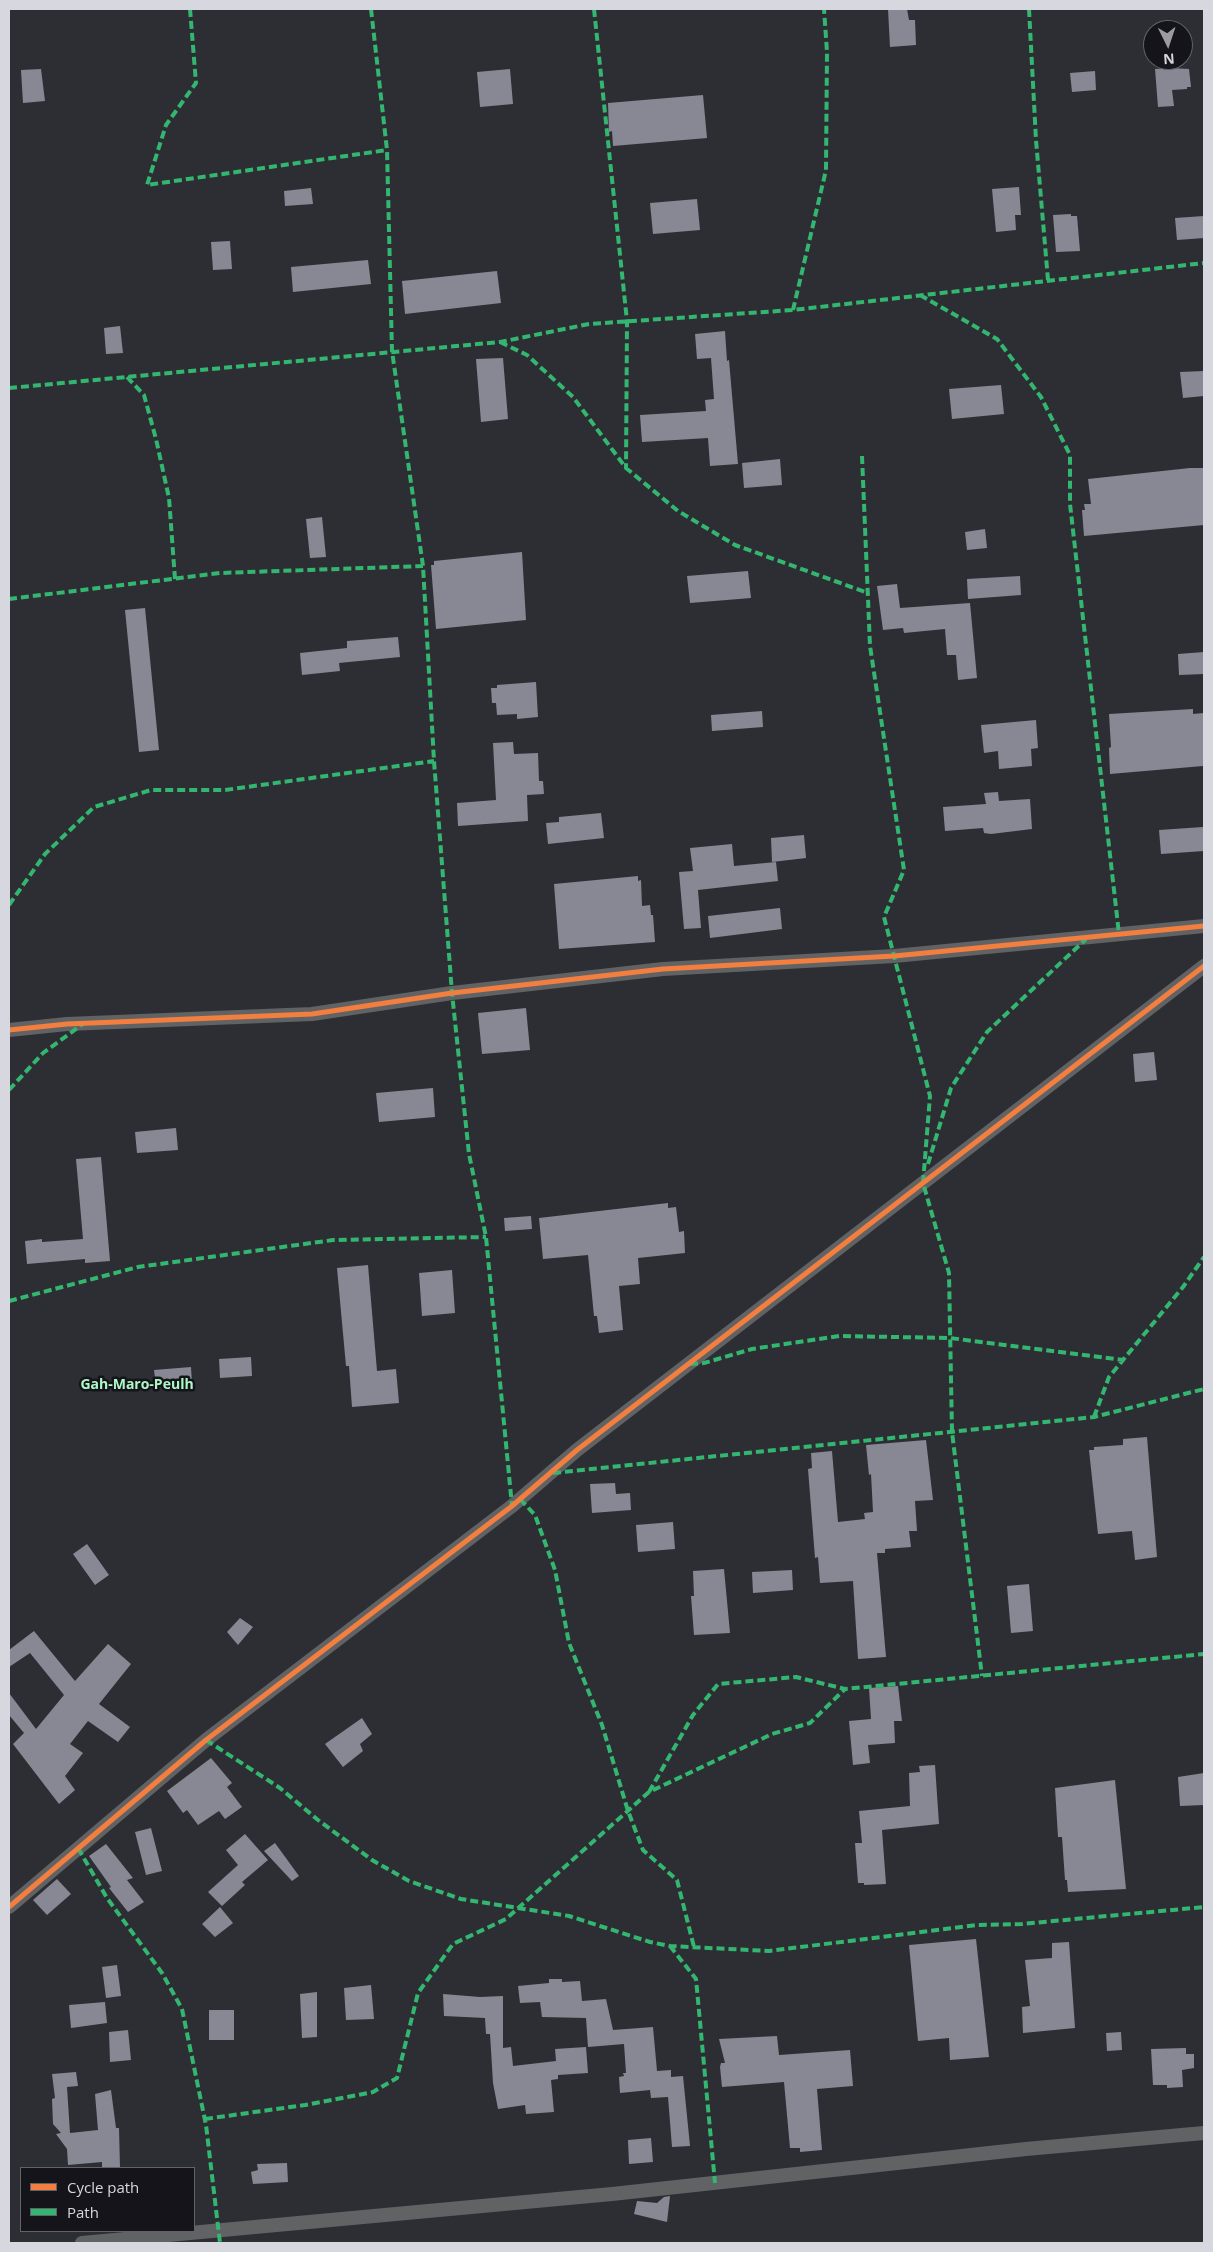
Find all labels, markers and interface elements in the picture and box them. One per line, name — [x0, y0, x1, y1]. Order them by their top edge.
north arrow — [1143, 20, 1193, 70]
text: N — [1163, 50, 1175, 69]
district label: Gah-Maro-Peulh — [80, 1377, 194, 1393]
legend — [20, 2167, 195, 2232]
text: Cycle path — [67, 2177, 139, 2197]
text: Path — [67, 2202, 99, 2222]

